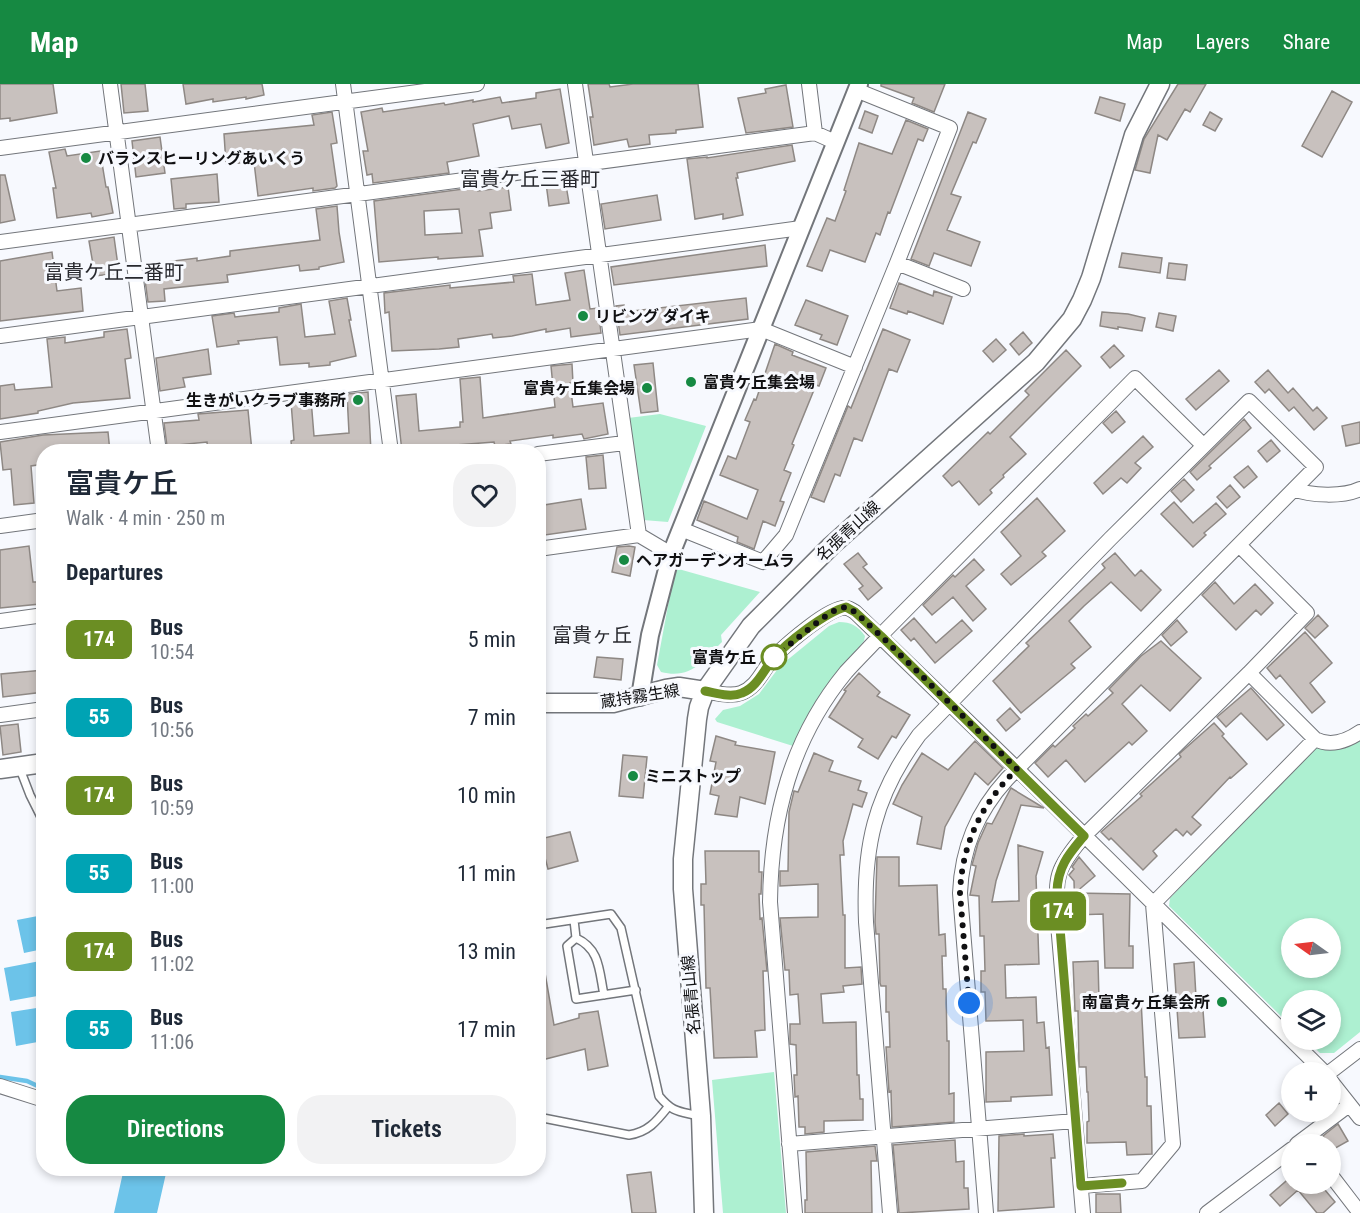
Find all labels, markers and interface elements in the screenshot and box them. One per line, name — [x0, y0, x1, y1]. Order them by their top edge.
text: Map — [30, 26, 78, 59]
text: Map — [1126, 30, 1163, 54]
text: Layers — [1196, 30, 1250, 54]
text: Share — [1283, 30, 1330, 54]
place label: バランスヒーリングあいくう — [98, 149, 305, 168]
marker: バランスヒーリングあいくう — [79, 151, 93, 165]
district label: 富貴ケ丘三番町 — [460, 167, 600, 191]
district label: 富貴ケ丘二番町 — [44, 260, 184, 284]
place label: リビング ダイキ — [595, 307, 711, 326]
marker: リビング ダイキ — [576, 309, 590, 323]
place label: 富貴ケ丘集会場 — [703, 373, 815, 392]
marker: 富貴ケ丘集会場 — [684, 375, 698, 389]
place label: 富貴ヶ丘集会場 — [523, 379, 635, 398]
marker: 富貴ヶ丘集会場 — [640, 381, 654, 395]
place label: 生きがいクラブ事務所 — [186, 391, 346, 410]
marker: 生きがいクラブ事務所 — [351, 393, 365, 407]
button: heart — [453, 464, 516, 527]
text: 富貴ケ丘 — [66, 467, 178, 500]
street label: 名張青山線 — [812, 497, 884, 565]
text: Walk · 4 min · 250 m — [66, 506, 225, 530]
place label: ヘアガーデンオームラ — [636, 551, 795, 570]
marker: ヘアガーデンオームラ — [617, 553, 631, 567]
text: Departures — [66, 560, 163, 585]
text: Bus — [150, 615, 183, 640]
district label: 富貴ヶ丘 — [552, 623, 632, 647]
text: 174 — [83, 627, 115, 651]
text: 5 min — [468, 627, 516, 652]
text: 10:54 — [150, 640, 194, 664]
marker: 富貴ケ丘 — [761, 644, 787, 670]
place label: 富貴ケ丘 — [692, 648, 756, 667]
street label: 蔵持霧生線 — [599, 680, 681, 712]
text: Bus — [150, 693, 183, 718]
text: 55 — [88, 705, 110, 729]
text: 7 min — [468, 705, 516, 730]
text: 10:56 — [150, 718, 194, 742]
place label: ミニストップ — [645, 767, 741, 786]
marker: ミニストップ — [626, 769, 640, 783]
text: Bus — [150, 771, 183, 796]
text: 174 — [83, 783, 115, 807]
text: 10 min — [457, 783, 516, 808]
text: 10:59 — [150, 796, 194, 820]
text: Bus — [150, 849, 183, 874]
text: 55 — [88, 861, 110, 885]
text: 11 min — [457, 861, 516, 886]
text: 11:00 — [150, 874, 194, 898]
line badge: 174 — [1024, 892, 1092, 930]
text: 174 — [1042, 899, 1074, 923]
north arrow — [1281, 918, 1341, 978]
map controls — [1281, 918, 1341, 1194]
text: Bus — [150, 927, 183, 952]
text: 174 — [83, 939, 115, 963]
text: 13 min — [457, 939, 516, 964]
text: 11:02 — [150, 952, 194, 976]
street label: 名張青山線 — [678, 954, 704, 1036]
your location — [954, 988, 984, 1018]
button: layers — [1281, 990, 1341, 1050]
place label: 南富貴ヶ丘集会所 — [1082, 993, 1210, 1012]
marker: 南富貴ヶ丘集会所 — [1215, 995, 1229, 1009]
text: Bus — [150, 1005, 183, 1030]
text: 55 — [88, 1017, 110, 1041]
text: 17 min — [457, 1017, 516, 1042]
text: 11:06 — [150, 1030, 194, 1054]
button: + — [1281, 1062, 1341, 1122]
button: Directions — [66, 1095, 285, 1164]
button: Tickets — [297, 1095, 516, 1164]
button: − — [1281, 1134, 1341, 1194]

